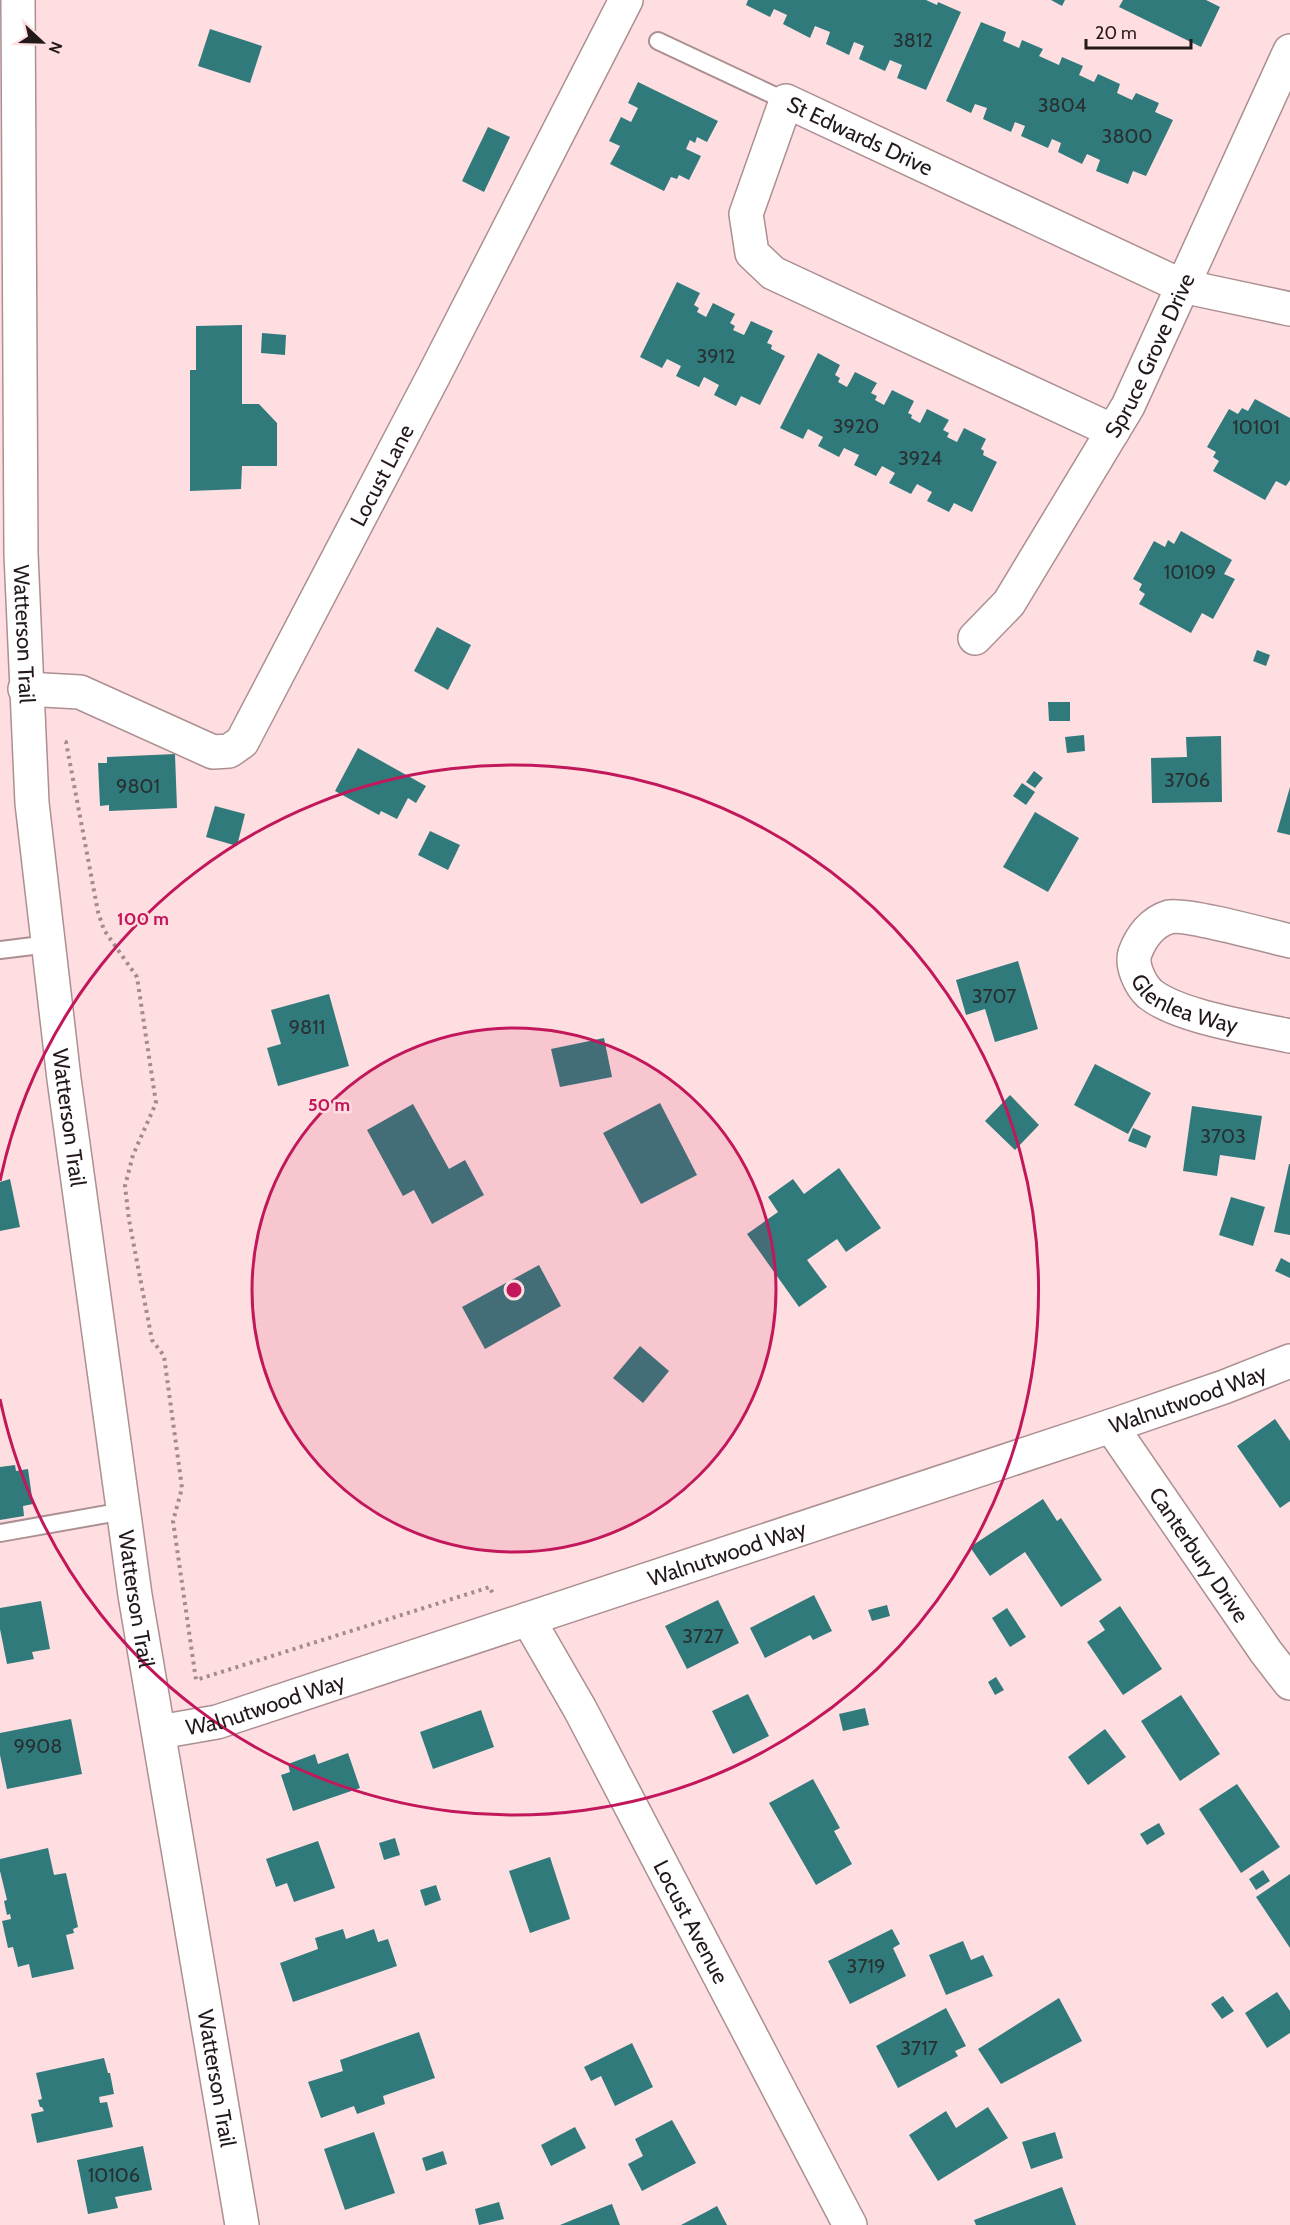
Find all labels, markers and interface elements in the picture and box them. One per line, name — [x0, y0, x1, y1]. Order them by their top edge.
north arrow — [12, 12, 72, 72]
scale bar — [1086, 12, 1191, 50]
text: 20 m — [1095, 22, 1137, 44]
house number: 3812 — [893, 28, 933, 52]
text: N — [45, 39, 66, 56]
street label: St Edwards Drive — [783, 90, 937, 182]
house number: 3804 — [1038, 93, 1087, 117]
house number: 3800 — [1102, 124, 1152, 148]
street label: Spruce Grove Drive — [1099, 269, 1201, 443]
house number: 3912 — [696, 344, 736, 368]
house number: 3920 — [833, 414, 879, 438]
house number: 10101 — [1232, 415, 1280, 439]
street label: Locust Lane — [344, 420, 420, 531]
house number: 3924 — [898, 446, 943, 470]
house number: 10109 — [1164, 560, 1216, 584]
street label: Watterson Trail — [7, 564, 41, 705]
house number: 3706 — [1164, 768, 1210, 792]
house number: 9801 — [116, 774, 160, 798]
text: 100 m — [117, 908, 169, 930]
street label: Glenlea Way — [1125, 969, 1240, 1039]
house number: 3707 — [972, 984, 1016, 1008]
house number: 9811 — [289, 1015, 325, 1039]
street label: Watterson Trail — [47, 1047, 92, 1189]
text: 50 m — [308, 1094, 350, 1116]
house number: 3703 — [1200, 1124, 1246, 1148]
centre of rings — [504, 1280, 524, 1300]
street label: Walnutwood Way — [1106, 1359, 1271, 1440]
street label: Canterbury Drive — [1143, 1482, 1255, 1628]
street label: Walnutwood Way — [644, 1515, 810, 1592]
street label: Watterson Trail — [112, 1528, 160, 1671]
house number: 3727 — [682, 1624, 724, 1648]
street label: Walnutwood Way — [184, 1668, 348, 1741]
house number: 9908 — [14, 1734, 62, 1758]
street label: Locust Avenue — [647, 1856, 734, 1988]
house number: 3719 — [847, 1954, 885, 1978]
street label: Watterson Trail — [192, 2008, 242, 2150]
house number: 3717 — [900, 2036, 938, 2060]
house number: 10106 — [88, 2163, 140, 2187]

